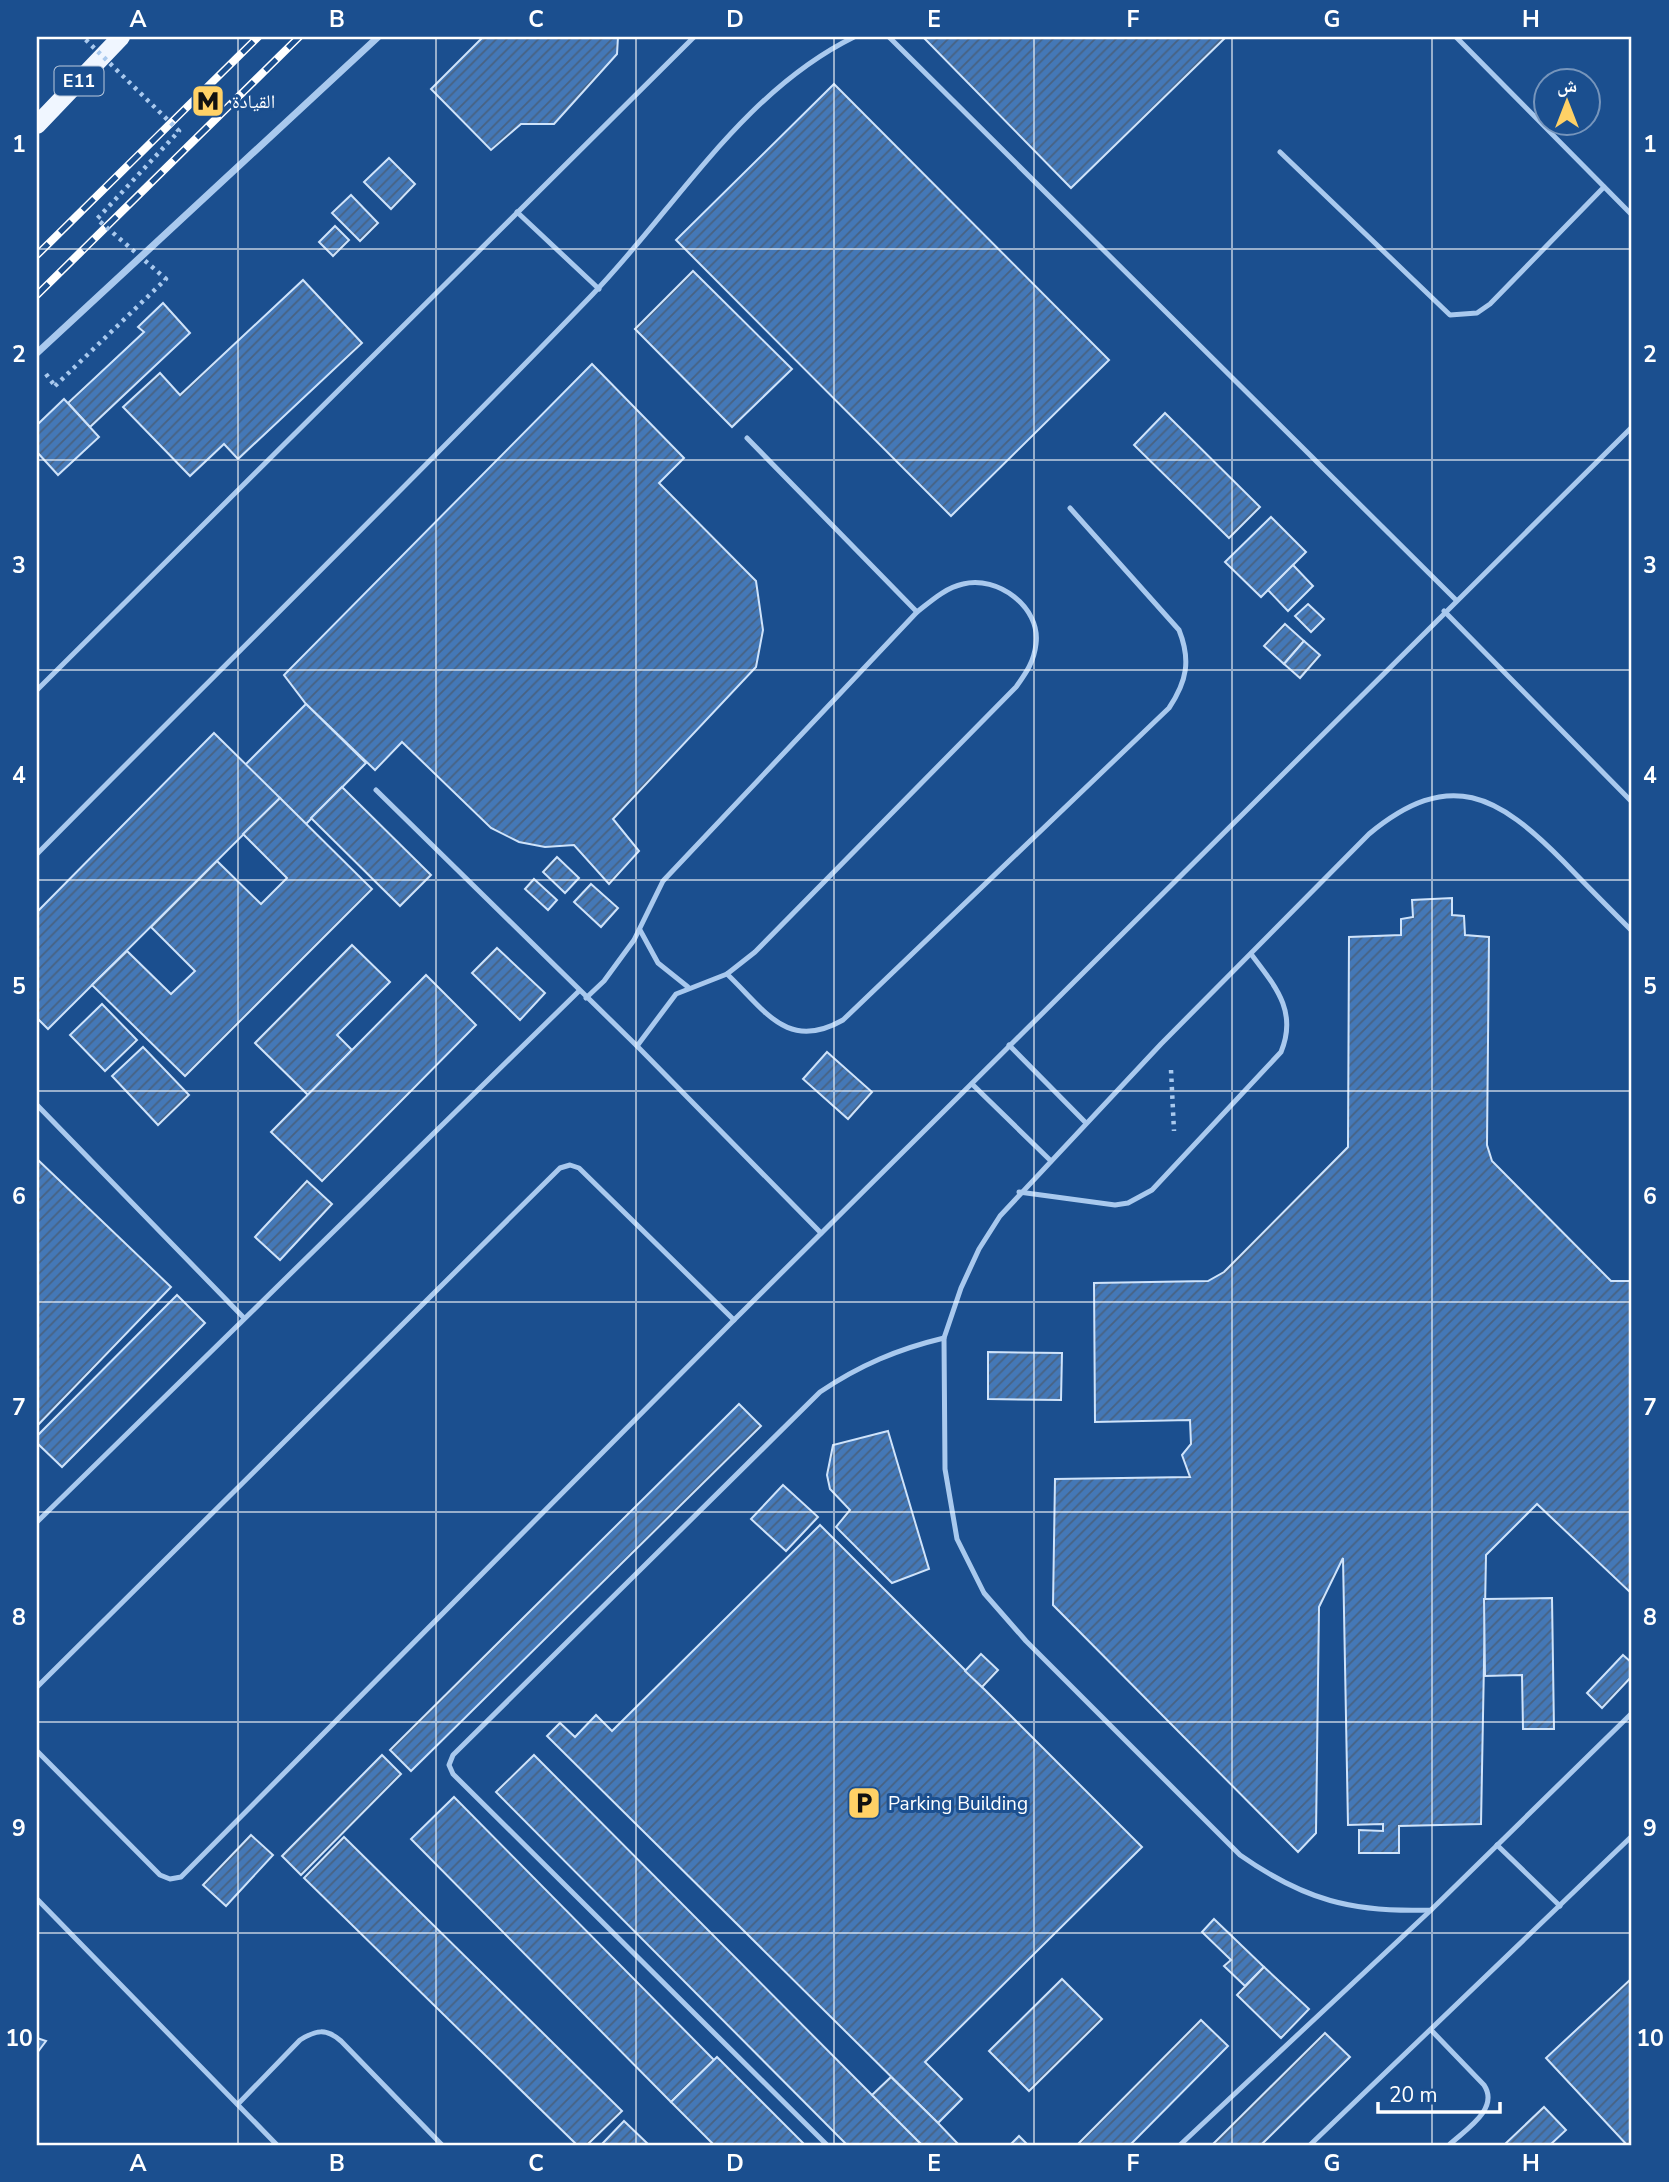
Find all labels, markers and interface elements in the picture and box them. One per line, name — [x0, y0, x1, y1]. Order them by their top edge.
text: A — [129, 4, 147, 35]
text: B — [329, 4, 345, 35]
text: C — [528, 4, 544, 35]
text: D — [726, 4, 744, 35]
text: E — [927, 4, 941, 35]
text: F — [1127, 4, 1140, 35]
text: G — [1324, 4, 1340, 35]
text: H — [1522, 4, 1540, 35]
road number: E11 — [55, 66, 104, 96]
north arrow — [1532, 66, 1602, 136]
text: ش — [1557, 73, 1577, 99]
metro station icon: القيادة — [189, 82, 227, 120]
place label: القيادة — [232, 89, 275, 115]
text: 1 — [12, 129, 26, 160]
text: 1 — [1643, 129, 1657, 160]
text: 2 — [12, 339, 26, 370]
text: 2 — [1643, 339, 1657, 370]
text: 3 — [12, 550, 26, 581]
text: 3 — [1643, 550, 1657, 581]
text: 4 — [12, 760, 26, 791]
text: 4 — [1643, 760, 1657, 791]
text: 5 — [12, 971, 26, 1002]
text: 5 — [1643, 971, 1657, 1002]
text: 6 — [12, 1181, 26, 1212]
text: 6 — [1643, 1181, 1657, 1212]
text: 7 — [12, 1392, 26, 1423]
text: 7 — [1643, 1392, 1657, 1423]
text: 8 — [12, 1602, 26, 1633]
text: 8 — [1643, 1602, 1657, 1633]
parking icon: Parking Building — [845, 1784, 883, 1822]
place label: Parking Building — [888, 1791, 1028, 1817]
text: 9 — [12, 1813, 26, 1844]
text: 9 — [1643, 1813, 1657, 1844]
text: 10 — [5, 2023, 33, 2054]
text: 10 — [1636, 2023, 1664, 2054]
scale bar — [1378, 2070, 1501, 2114]
text: 20 m — [1389, 2081, 1438, 2109]
text: A — [129, 2148, 147, 2179]
text: B — [329, 2148, 345, 2179]
text: C — [528, 2148, 544, 2179]
text: D — [726, 2148, 744, 2179]
text: E — [927, 2148, 941, 2179]
text: F — [1127, 2148, 1140, 2179]
text: G — [1324, 2148, 1340, 2179]
text: H — [1522, 2148, 1540, 2179]

